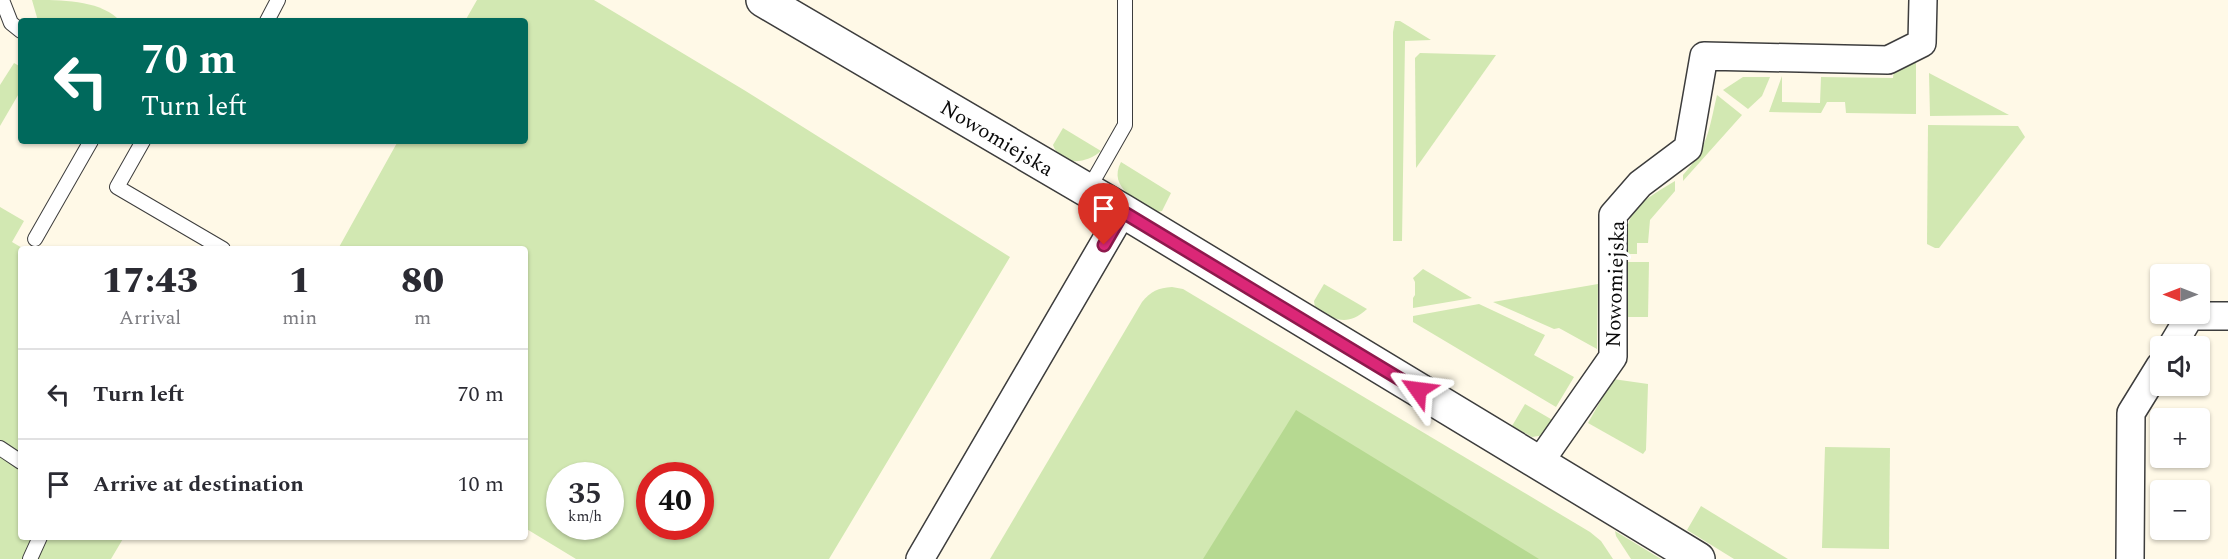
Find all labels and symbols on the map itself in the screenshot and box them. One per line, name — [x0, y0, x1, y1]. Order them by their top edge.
street label: Nowomiejska — [934, 92, 1060, 186]
pin — [1078, 183, 1129, 245]
street label: Nowomiejska — [1598, 219, 1634, 348]
north arrow — [2150, 264, 2210, 324]
position arrow — [1386, 358, 1450, 422]
speed limit sign: 40 — [636, 462, 714, 540]

